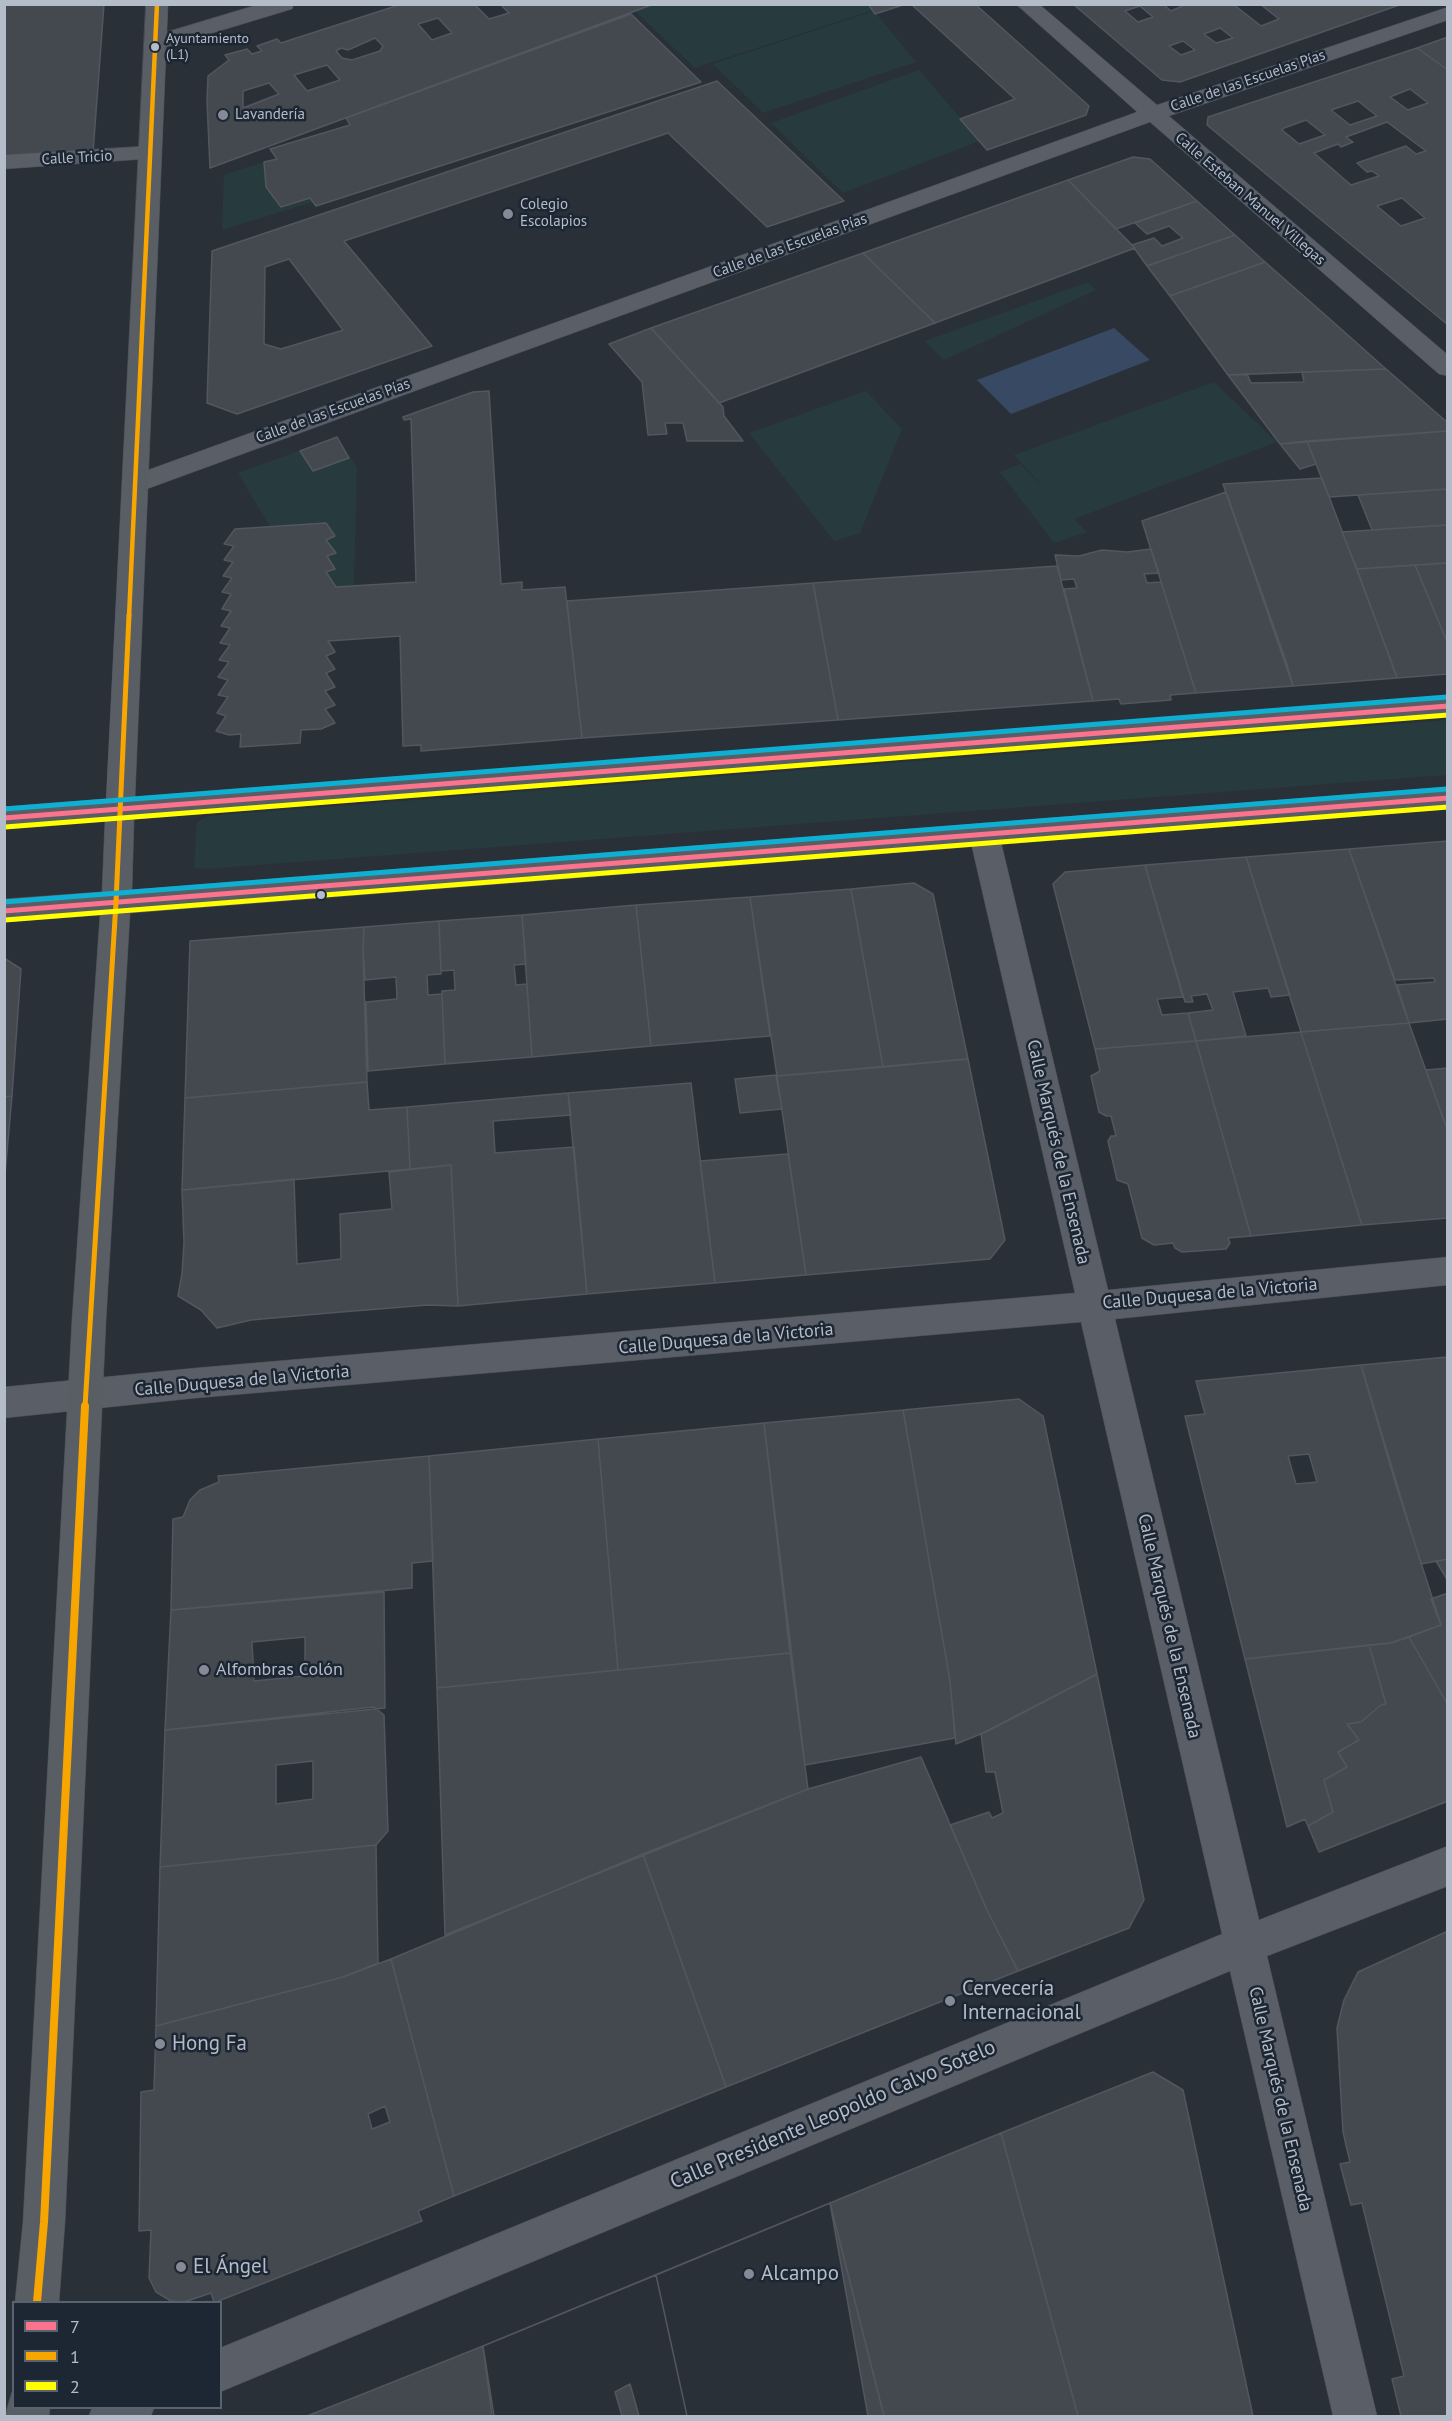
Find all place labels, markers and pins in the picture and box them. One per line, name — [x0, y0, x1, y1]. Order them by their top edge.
place label: Ayuntamiento (L1) — [166, 31, 249, 63]
marker: Ayuntamiento (L1) — [149, 41, 161, 53]
place label: Lavandería — [235, 106, 305, 124]
marker: Lavandería — [216, 108, 230, 122]
place label: Colegio Escolapios — [520, 196, 587, 231]
marker: Colegio Escolapios — [501, 207, 515, 221]
unlabelled marker — [315, 889, 327, 901]
place label: Alfombras Colón — [216, 1659, 343, 1681]
marker: Alfombras Colón — [197, 1663, 211, 1677]
place label: Cervecería Internacional — [962, 1976, 1081, 2026]
marker: Cervecería Internacional — [943, 1994, 957, 2008]
place label: Hong Fa — [172, 2031, 247, 2057]
marker: Hong Fa — [153, 2037, 167, 2051]
place label: El Ángel — [193, 2254, 268, 2280]
marker: El Ángel — [174, 2260, 188, 2274]
place label: Alcampo — [761, 2261, 839, 2287]
marker: Alcampo — [742, 2267, 756, 2281]

